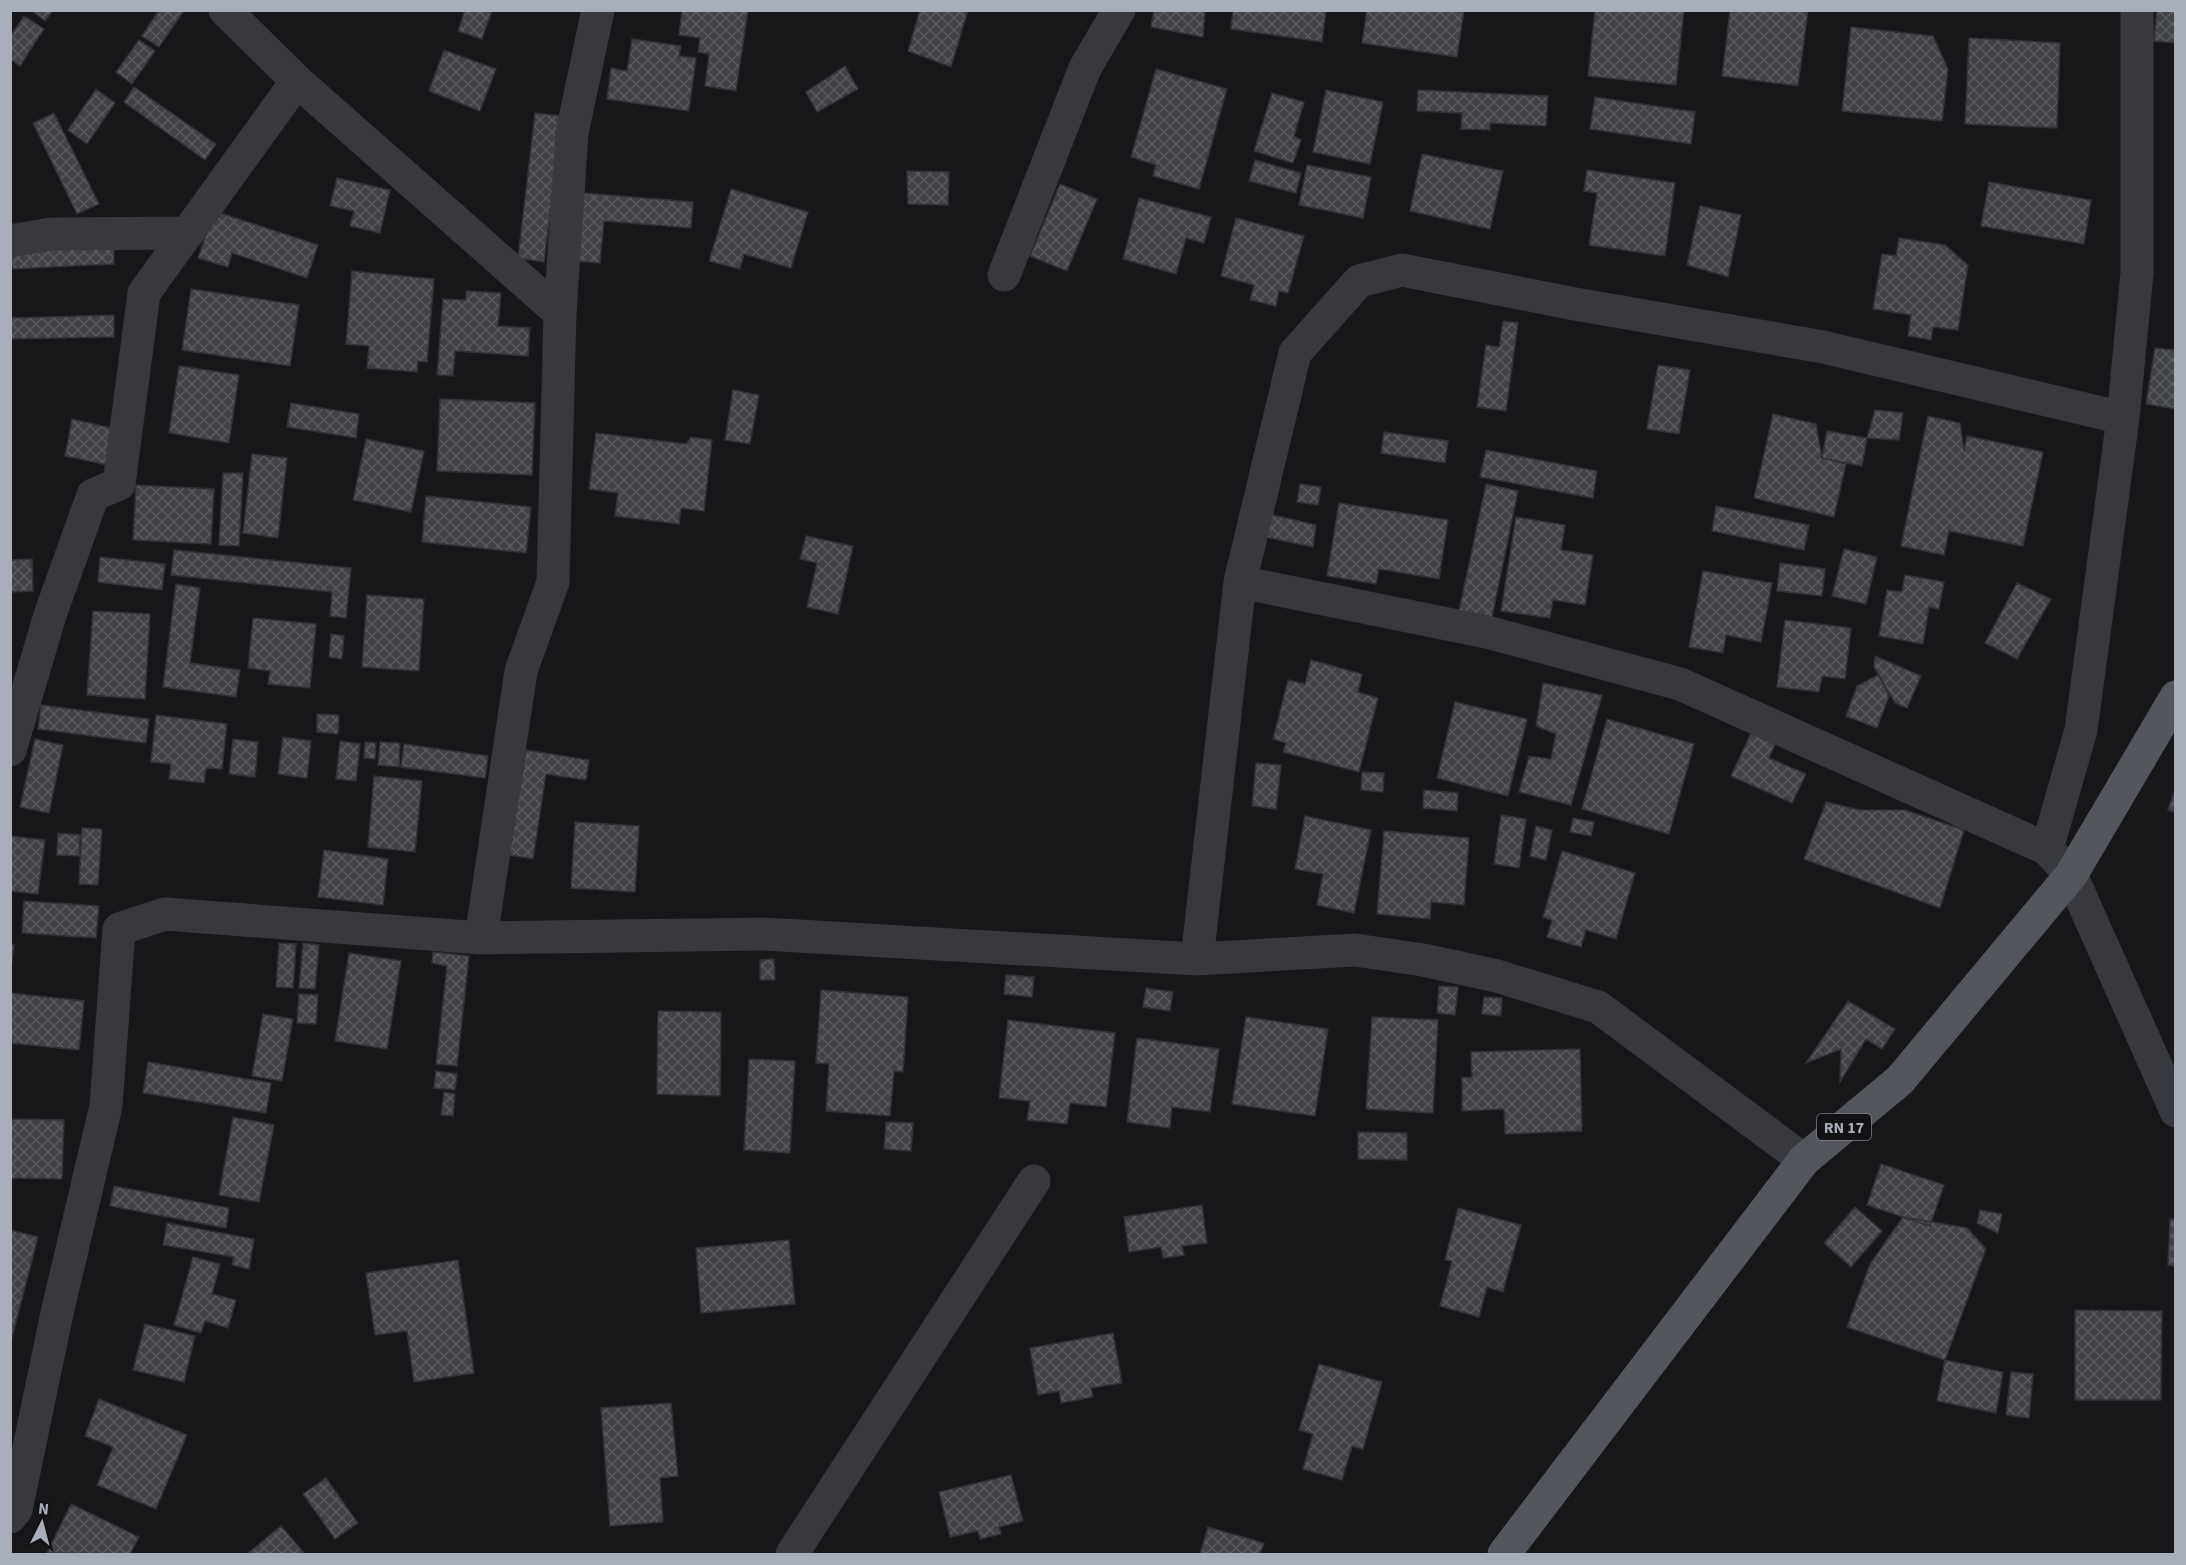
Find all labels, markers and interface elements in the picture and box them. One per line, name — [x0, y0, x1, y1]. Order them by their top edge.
road number: RN 17 — [1817, 1114, 1871, 1140]
north arrow — [12, 1493, 72, 1553]
text: N — [37, 1498, 50, 1521]

